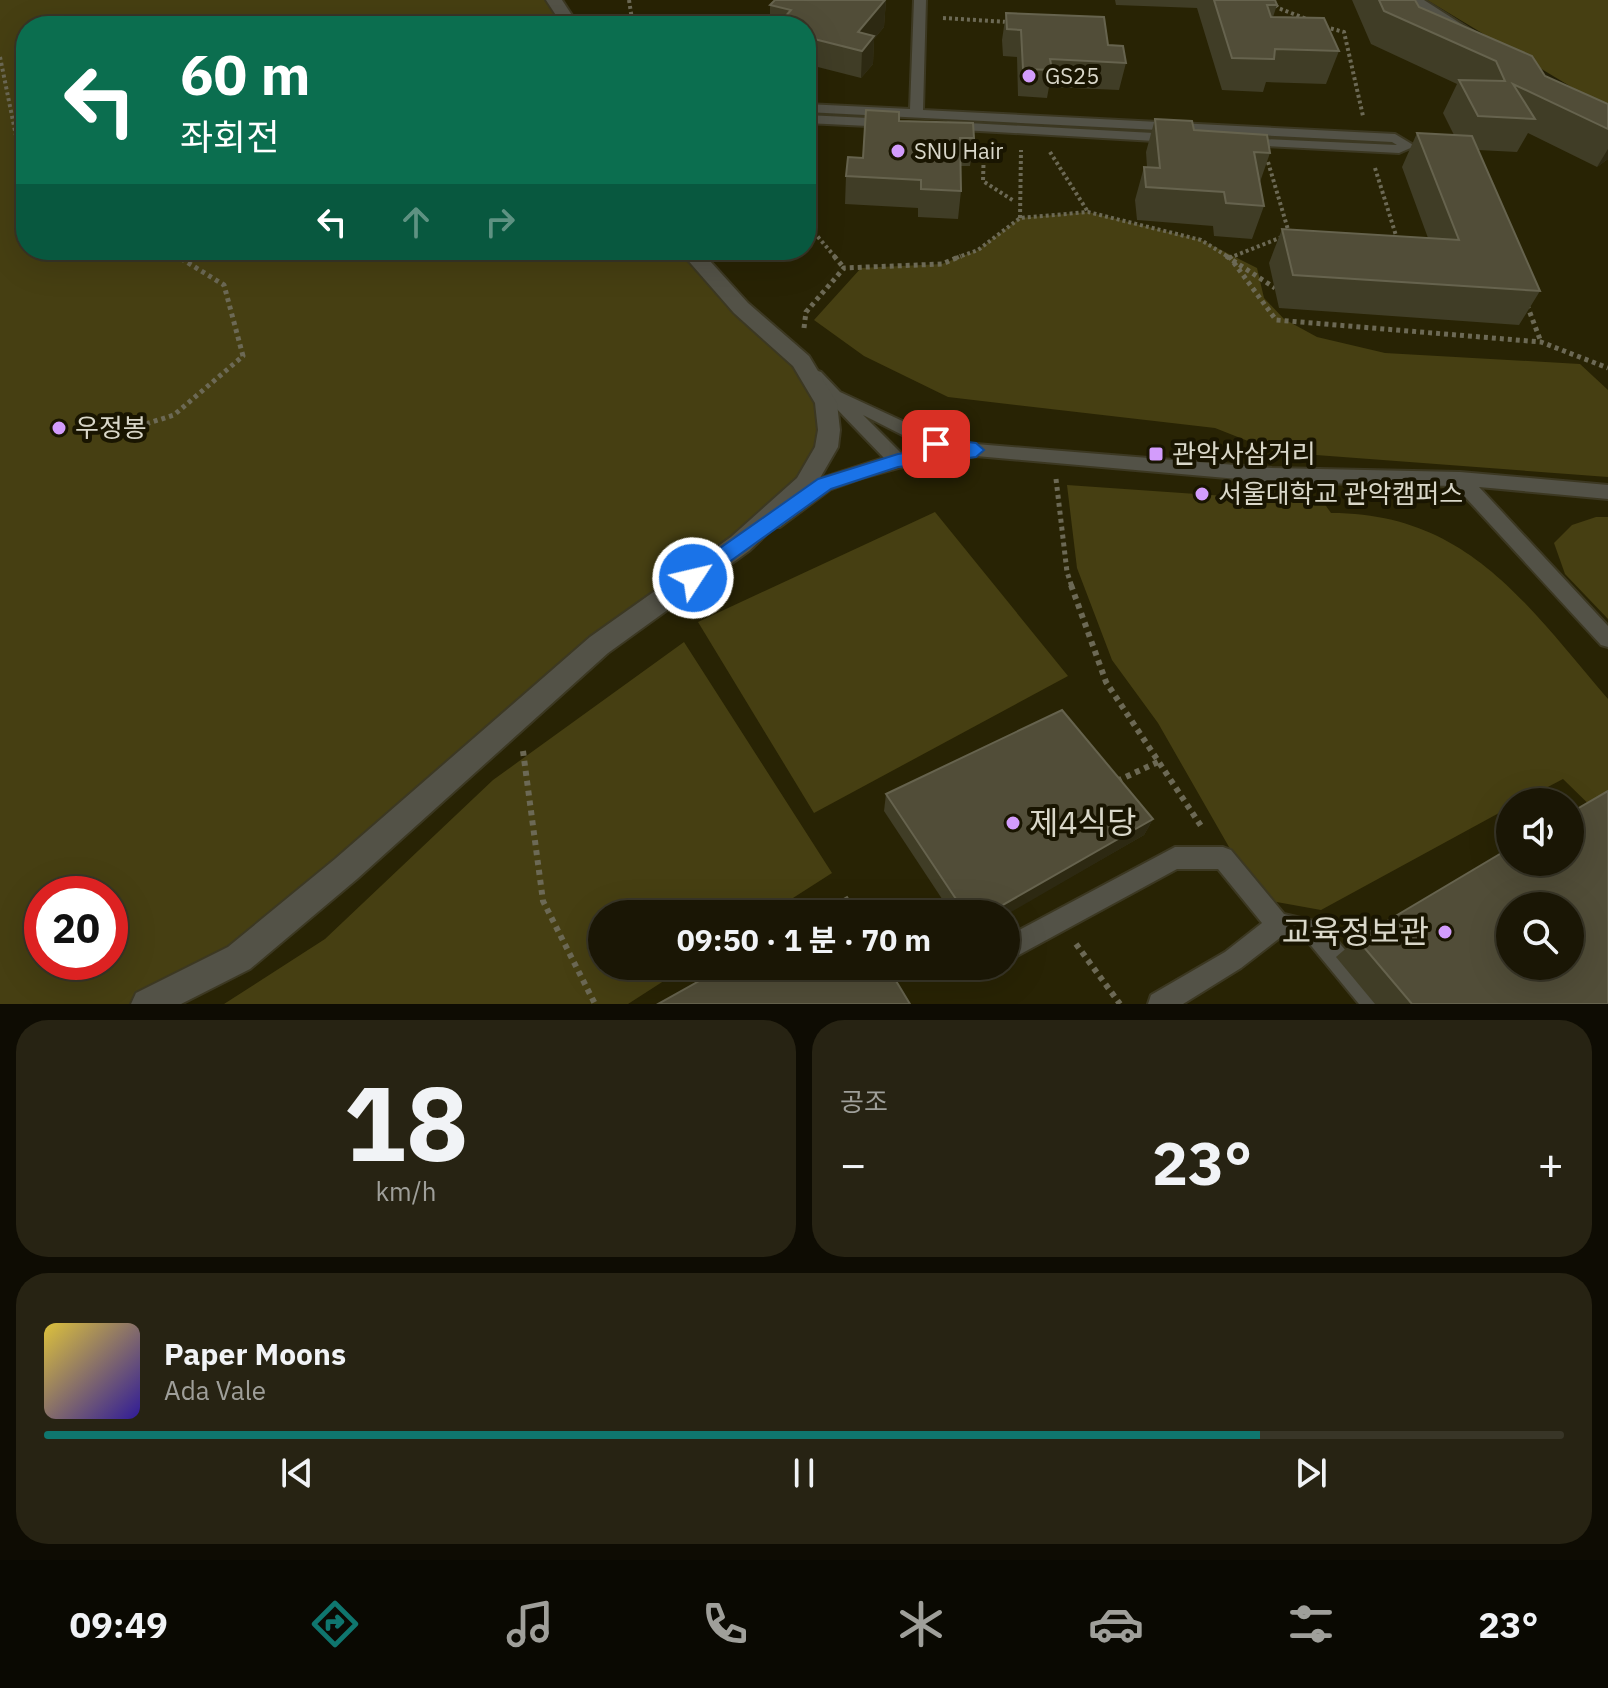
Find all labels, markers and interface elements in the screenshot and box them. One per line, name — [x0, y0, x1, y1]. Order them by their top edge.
text: 60 m — [180, 38, 310, 110]
icon: left — [48, 48, 152, 152]
place label: GS25 — [1045, 61, 1099, 90]
marker: GS25 — [1020, 67, 1038, 85]
text: 좌회전 — [180, 113, 279, 160]
place label: SNU Hair — [914, 136, 1003, 165]
marker: SNU Hair — [889, 142, 907, 160]
icon: left — [310, 200, 354, 244]
icon: ahead — [394, 200, 438, 244]
icon: right — [478, 200, 522, 244]
place label: 우정봉 — [75, 410, 147, 444]
pin — [902, 410, 970, 478]
marker: 우정봉 — [50, 419, 68, 437]
icon: arrive — [914, 422, 958, 466]
place label: 관악사삼거리 — [1172, 436, 1316, 470]
marker: 관악사삼거리 — [1147, 445, 1165, 463]
place label: 서울대학교 관악캠퍼스 — [1218, 476, 1463, 510]
marker: 서울대학교 관악캠퍼스 — [1193, 485, 1211, 503]
position arrow — [651, 536, 735, 620]
map controls — [1496, 788, 1584, 980]
button: sound — [1496, 788, 1584, 876]
place label: 제4식당 — [1029, 801, 1137, 843]
marker: 제4식당 — [1004, 814, 1022, 832]
speed limit sign: 20 — [24, 876, 128, 980]
button: search — [1496, 892, 1584, 980]
place label: 교육정보관 — [1282, 910, 1429, 952]
text: 09:50 · 1 분 · 70 m — [677, 920, 931, 959]
marker: 교육정보관 — [1436, 923, 1454, 941]
text: 18 — [344, 1054, 468, 1190]
text: 공조 — [840, 1084, 888, 1118]
text: 23° — [1152, 1123, 1252, 1202]
text: − — [840, 1135, 866, 1192]
text: + — [1538, 1135, 1564, 1192]
text: km/h — [375, 1174, 437, 1208]
text: Paper Moons — [164, 1334, 346, 1373]
text: Ada Vale — [164, 1373, 266, 1407]
icon: previous — [275, 1451, 319, 1495]
icon: pause — [782, 1451, 826, 1495]
icon: next — [1289, 1451, 1333, 1495]
icon: directions — [307, 1596, 363, 1652]
icon: music — [502, 1596, 558, 1652]
icon: phone — [697, 1596, 753, 1652]
icon: climate — [893, 1596, 949, 1652]
icon: car — [1088, 1596, 1144, 1652]
icon: filters — [1283, 1596, 1339, 1652]
text: 09:49 — [70, 1601, 168, 1648]
text: 23° — [1478, 1601, 1538, 1648]

